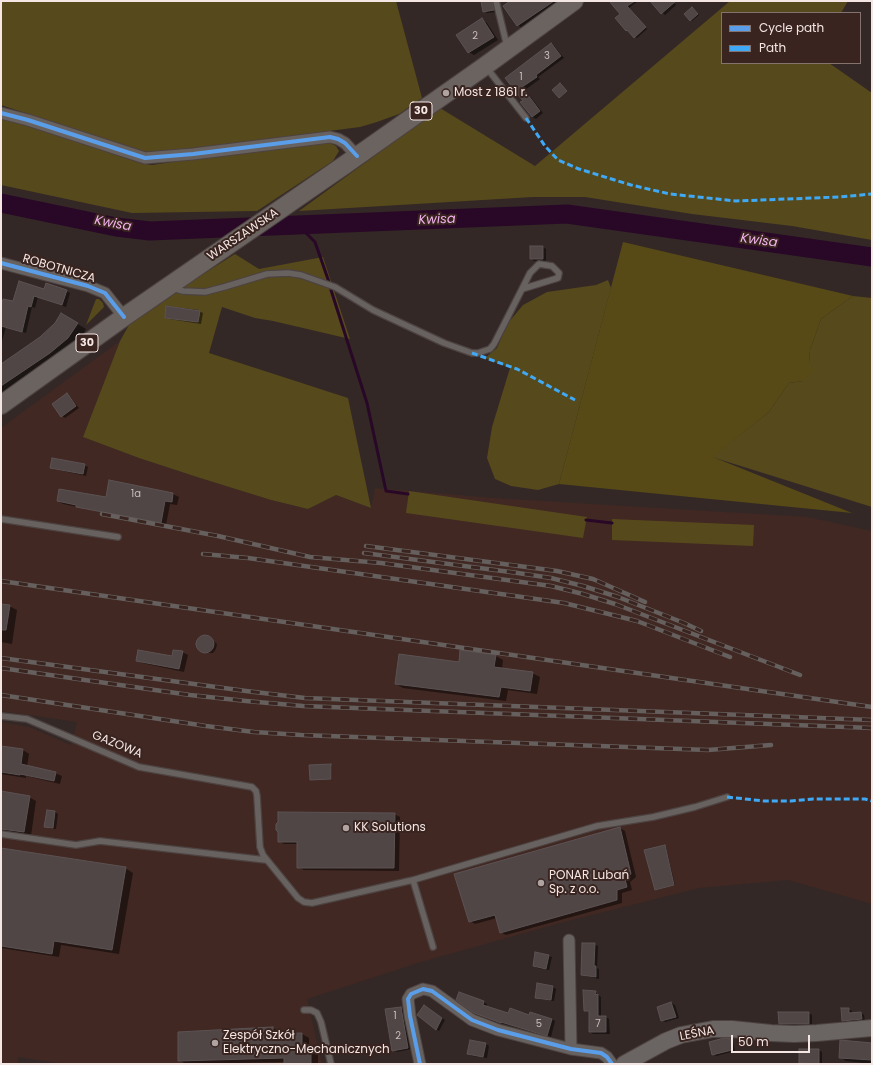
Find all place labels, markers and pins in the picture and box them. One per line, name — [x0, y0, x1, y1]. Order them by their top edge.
place label: Most z 1861 r. — [454, 86, 528, 100]
marker: Most z 1861 r. — [441, 88, 451, 98]
place label: KK Solutions — [354, 821, 426, 835]
marker: KK Solutions — [341, 823, 351, 833]
place label: PONAR Lubań Sp. z o.o. — [549, 869, 629, 897]
marker: PONAR Lubań Sp. z o.o. — [536, 878, 546, 888]
place label: Zespół Szkół Elektryczno-Mechanicznych — [223, 1029, 390, 1057]
marker: Zespół Szkół Elektryczno-Mechanicznych — [210, 1038, 220, 1048]

